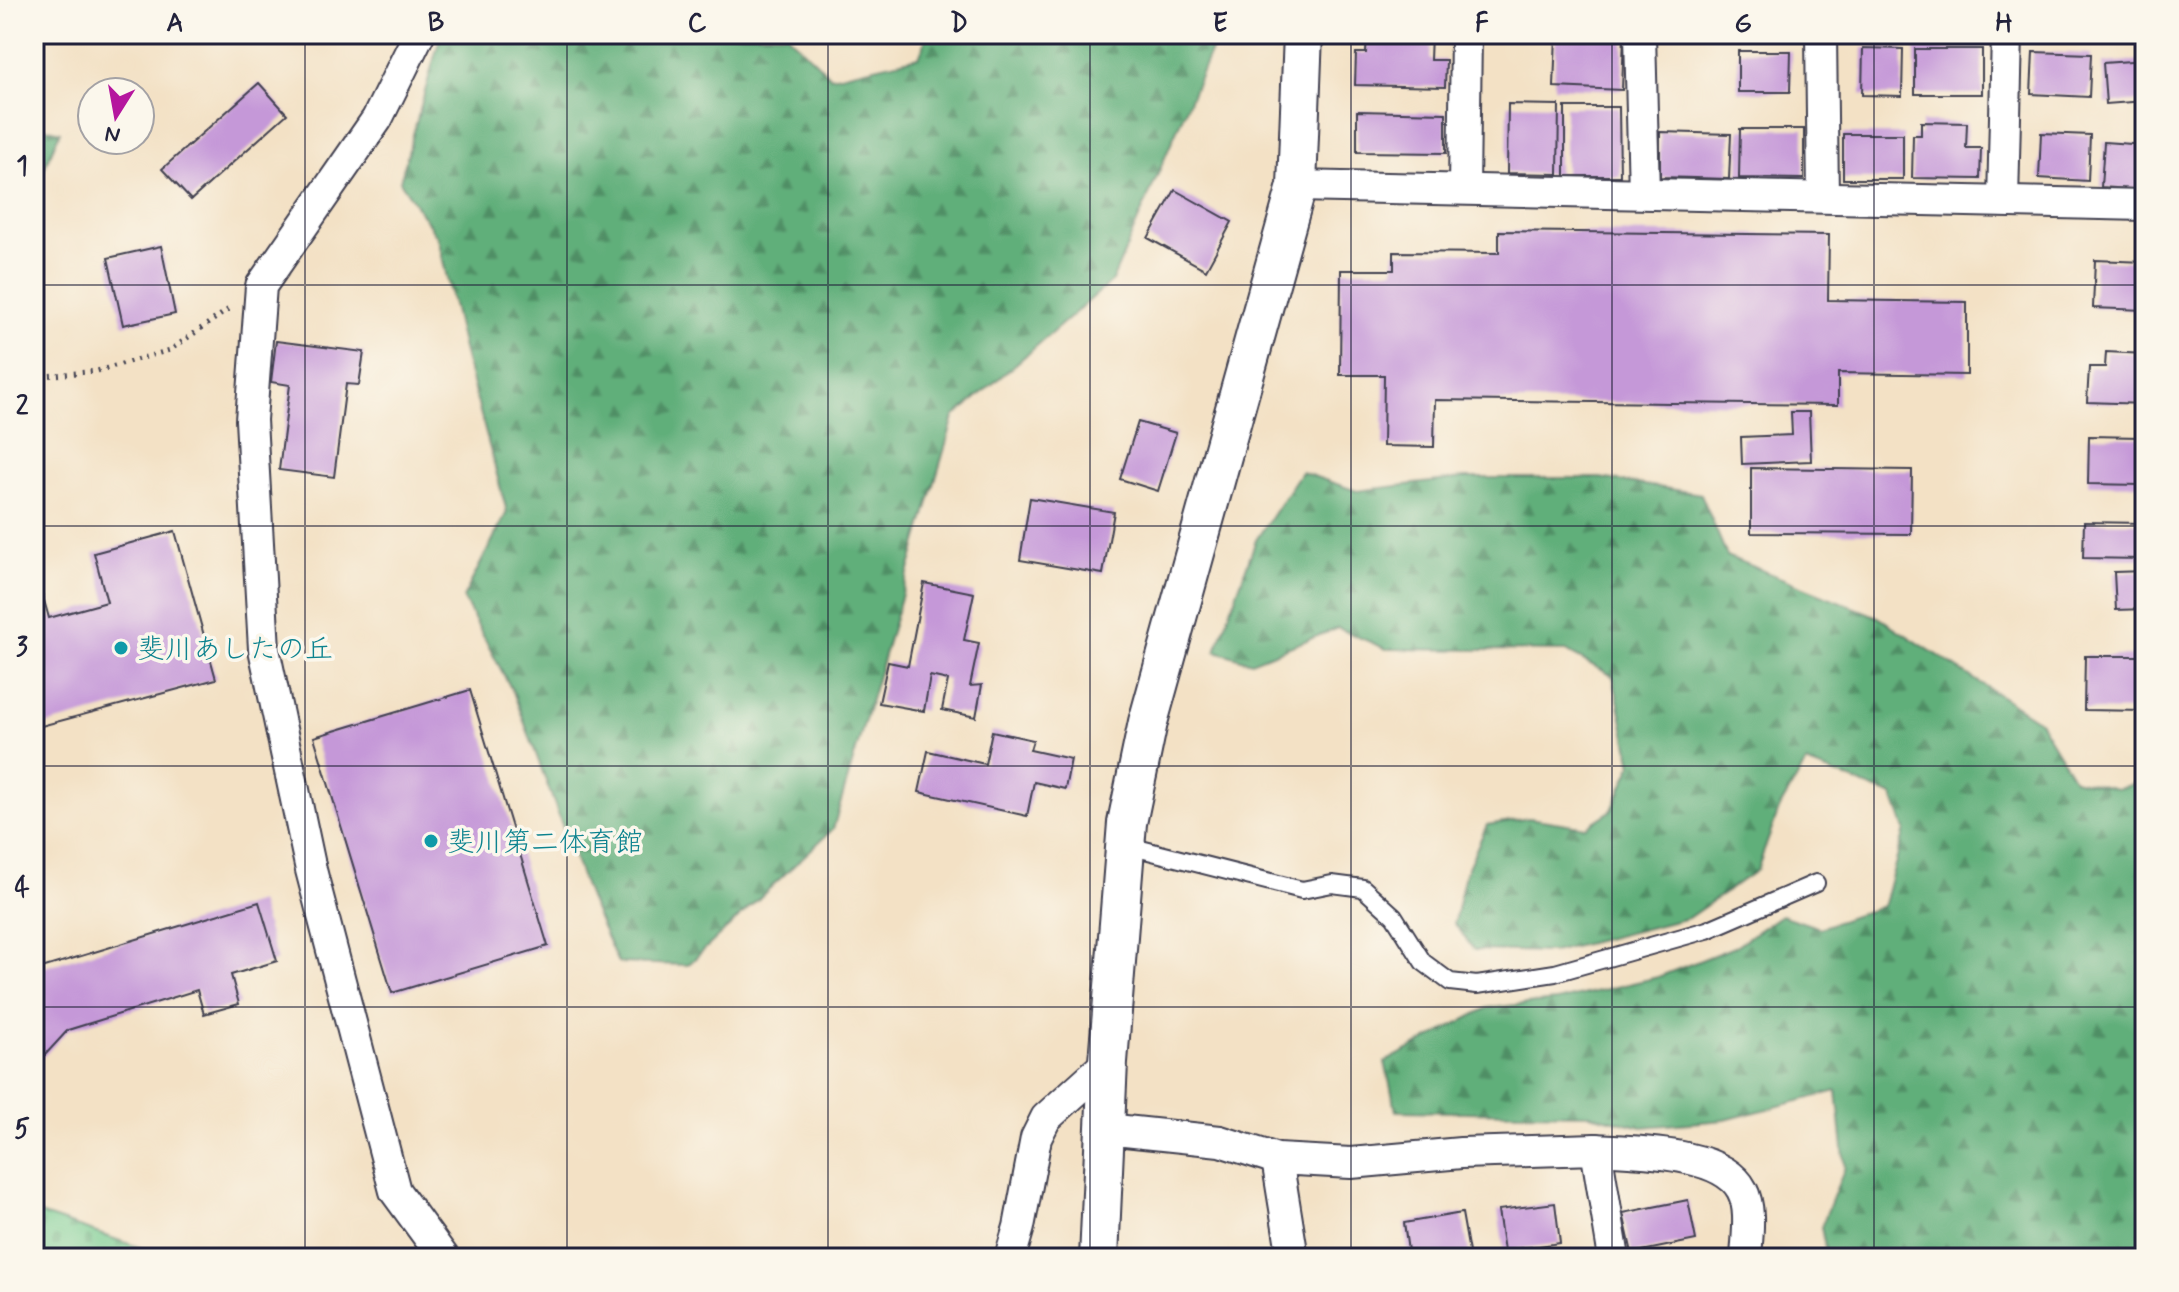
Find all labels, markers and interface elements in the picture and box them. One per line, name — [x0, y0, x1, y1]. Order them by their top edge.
text: A — [166, 7, 184, 41]
text: B — [428, 7, 444, 41]
text: C — [688, 7, 707, 41]
text: D — [950, 7, 968, 41]
text: E — [1212, 7, 1228, 41]
text: F — [1475, 7, 1489, 41]
text: G — [1734, 7, 1752, 41]
text: H — [1996, 7, 2013, 41]
north arrow — [76, 76, 156, 156]
text: N — [103, 119, 122, 149]
text: 1 — [16, 150, 28, 184]
text: 2 — [16, 390, 29, 424]
text: 3 — [16, 631, 28, 665]
place label: 斐川あしたの丘 — [137, 632, 333, 669]
marker: 斐川あしたの丘 — [112, 639, 130, 657]
place label: 斐川第二体育館 — [447, 825, 643, 862]
marker: 斐川第二体育館 — [422, 832, 440, 850]
text: 4 — [14, 872, 30, 906]
text: 5 — [14, 1113, 30, 1147]

